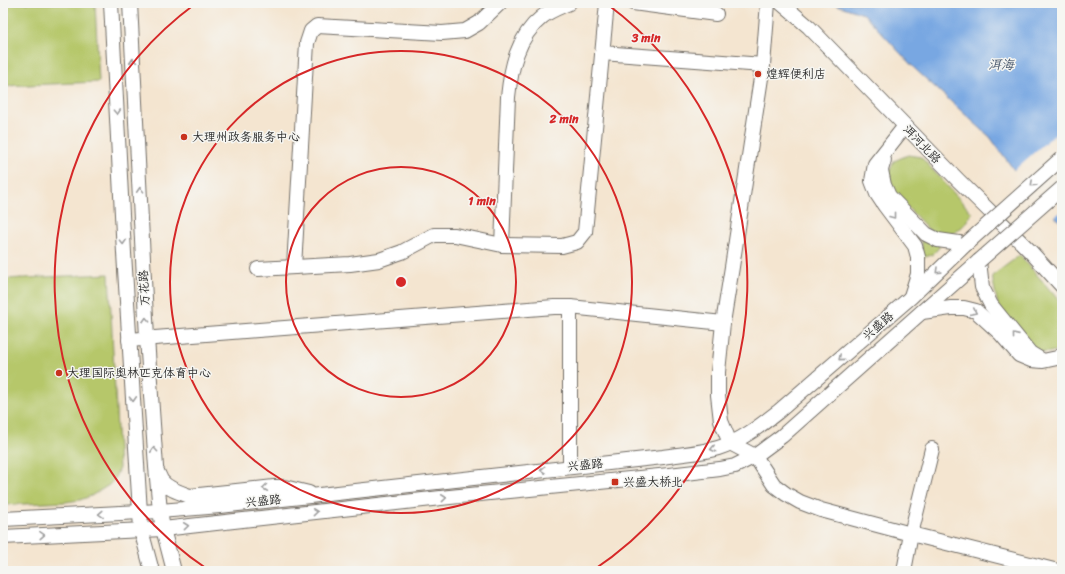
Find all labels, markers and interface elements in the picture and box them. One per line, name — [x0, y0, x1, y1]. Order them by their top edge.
text: 3 min — [631, 27, 661, 49]
water label: 洱海 — [988, 53, 1015, 76]
one-way arrow — [129, 58, 138, 64]
place label: 煌辉便利店 — [766, 63, 826, 85]
marker: 煌辉便利店 — [753, 69, 763, 79]
text: 2 min — [548, 108, 579, 130]
one-way arrow — [112, 109, 121, 115]
street label: 洱河北路 — [897, 119, 947, 169]
place label: 大理州政务服务中心 — [192, 126, 300, 148]
marker: 大理州政务服务中心 — [179, 132, 189, 142]
one-way arrow — [1030, 179, 1038, 187]
one-way arrow — [135, 187, 144, 193]
text: 1 min — [468, 190, 496, 212]
one-way arrow — [888, 212, 895, 219]
one-way arrow — [119, 239, 127, 245]
one-way arrow — [935, 266, 943, 274]
street label: 万花路 — [132, 269, 156, 307]
centre of rings — [394, 275, 408, 289]
street label: 兴盛路 — [857, 306, 899, 346]
one-way arrow — [970, 307, 977, 315]
one-way arrow — [141, 317, 150, 323]
one-way arrow — [1013, 332, 1020, 339]
one-way arrow — [838, 353, 845, 360]
place label: 大理国际奥林匹克体育中心 — [67, 362, 211, 384]
marker: 大理国际奥林匹克体育中心 — [54, 368, 64, 378]
one-way arrow — [128, 396, 137, 402]
one-way arrow — [710, 444, 717, 452]
one-way arrow — [150, 447, 159, 453]
street label: 兴盛路 — [566, 452, 604, 478]
one-way arrow — [540, 465, 546, 474]
place label: 兴盛大桥北 — [623, 471, 683, 493]
marker: 兴盛大桥北 — [610, 477, 620, 487]
one-way arrow — [262, 483, 268, 492]
street label: 兴盛路 — [244, 488, 282, 514]
one-way arrow — [441, 493, 447, 502]
one-way arrow — [312, 508, 318, 517]
one-way arrow — [98, 510, 104, 519]
one-way arrow — [183, 522, 189, 531]
one-way arrow — [39, 531, 45, 540]

